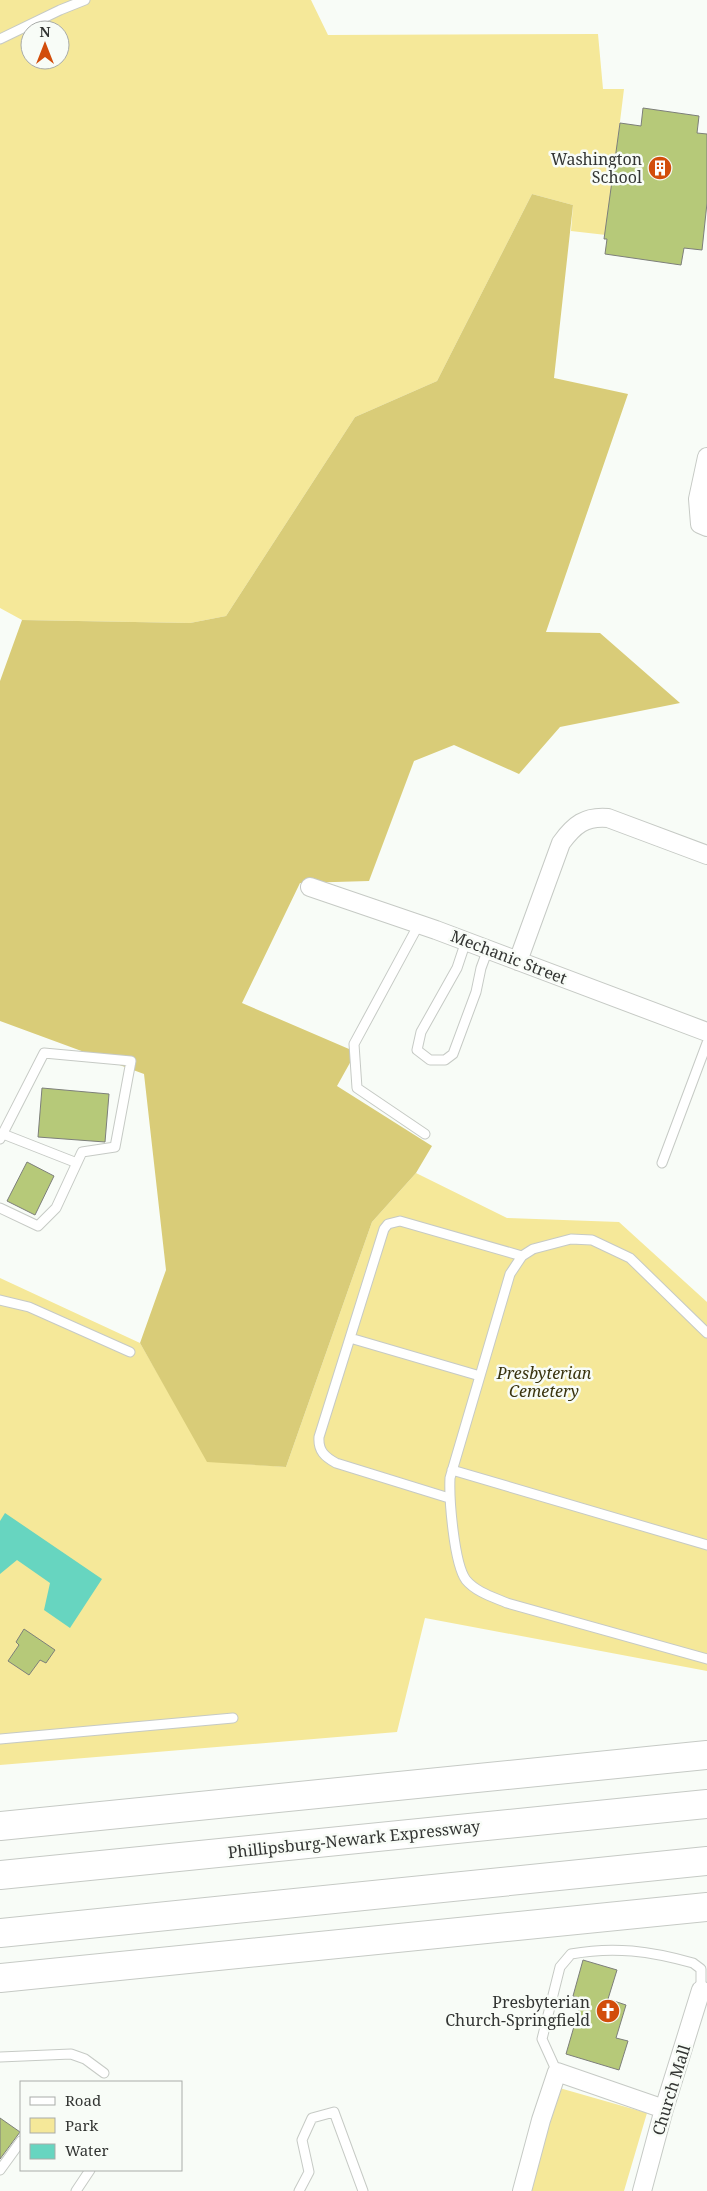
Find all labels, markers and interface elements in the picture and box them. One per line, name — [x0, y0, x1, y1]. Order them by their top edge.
north arrow — [20, 20, 70, 70]
text: N — [39, 22, 51, 41]
place label: Washington School — [551, 148, 642, 188]
building icon: Washington School — [647, 155, 673, 181]
street label: Mechanic Street — [448, 925, 571, 989]
park label: Presbyterian Cemetery — [496, 1362, 592, 1402]
street label: Phillipsburg-Newark Expressway — [227, 1815, 482, 1863]
place label: Presbyterian Church-Springfield — [445, 1991, 590, 2031]
church icon: Presbyterian Church-Springfield — [595, 1998, 621, 2024]
street label: Church Mall — [647, 2042, 695, 2138]
legend — [20, 2081, 182, 2171]
text: Road — [65, 2090, 101, 2110]
text: Park — [65, 2115, 99, 2135]
text: Water — [65, 2140, 108, 2160]

